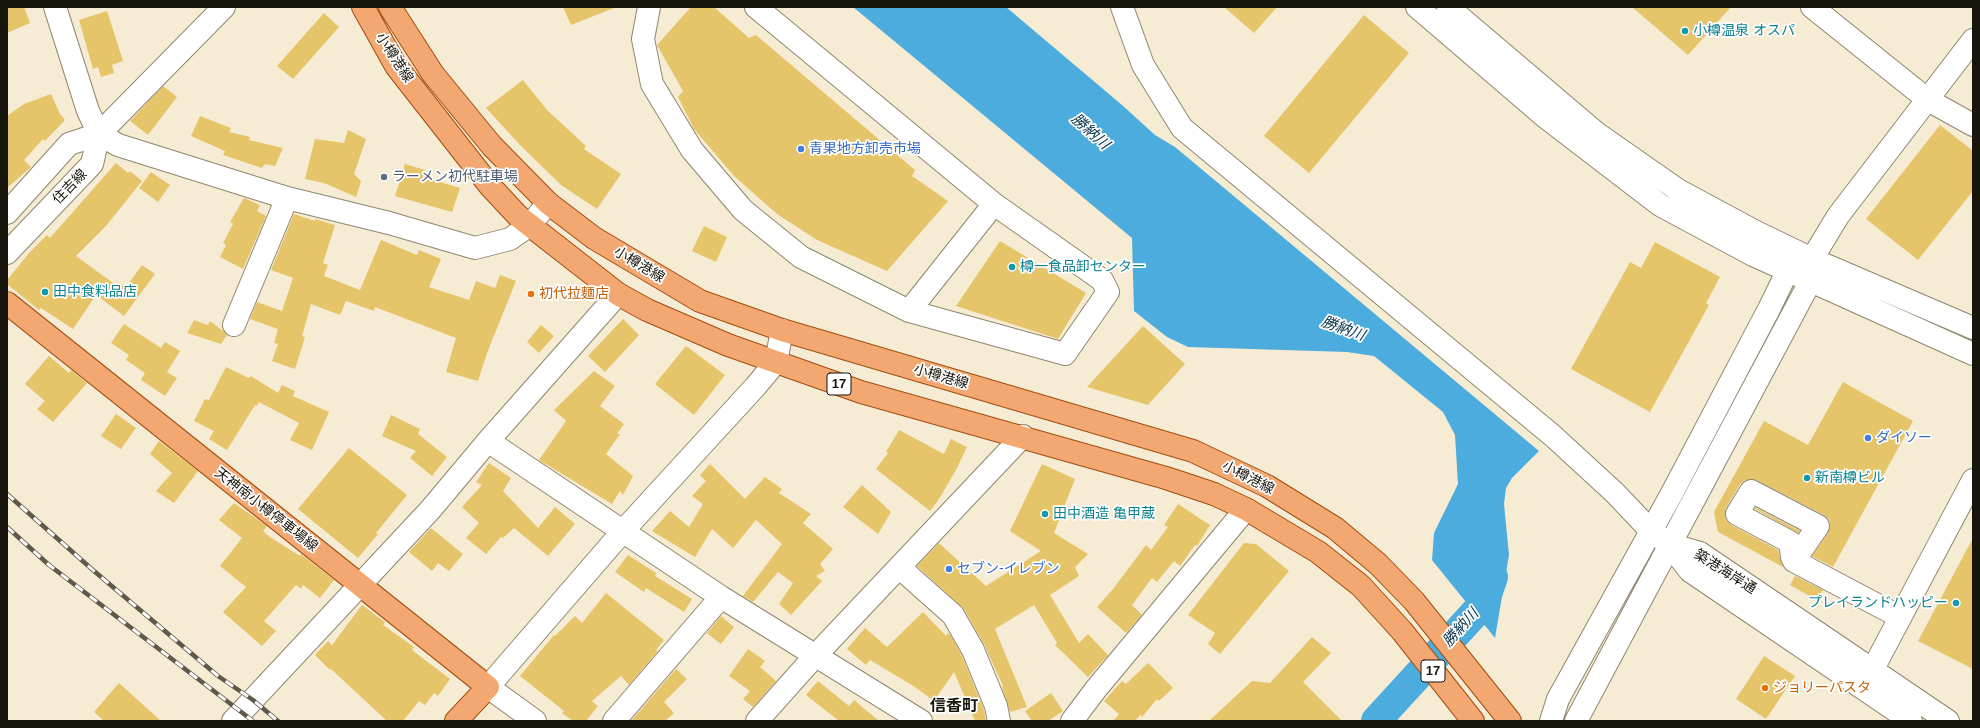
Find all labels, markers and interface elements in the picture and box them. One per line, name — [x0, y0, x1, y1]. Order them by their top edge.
place label: 小樽温泉 オスパ — [1693, 23, 1795, 39]
marker: 小樽温泉 オスパ — [1680, 26, 1690, 36]
street label: 小樽港線 — [372, 30, 416, 86]
water label: 勝納川 — [1067, 110, 1113, 154]
place label: 青果地方卸売市場 — [809, 141, 921, 157]
marker: 青果地方卸売市場 — [796, 144, 806, 154]
street label: 住吉線 — [49, 166, 91, 208]
place label: ラーメン初代駐車場 — [392, 169, 518, 185]
marker: ラーメン初代駐車場 — [379, 172, 389, 182]
street label: 小樽港線 — [611, 243, 667, 287]
place label: 樽一食品卸センター — [1020, 259, 1146, 275]
marker: 樽一食品卸センター — [1007, 262, 1017, 272]
place label: 田中食料品店 — [53, 284, 137, 300]
place label: 初代拉麵店 — [539, 286, 609, 302]
marker: 田中食料品店 — [40, 287, 50, 297]
marker: 初代拉麵店 — [526, 289, 536, 299]
water label: 勝納川 — [1319, 313, 1367, 345]
street label: 小樽港線 — [912, 361, 970, 393]
road number: 17 — [827, 373, 851, 395]
place label: ダイソー — [1876, 430, 1932, 446]
marker: ダイソー — [1863, 433, 1873, 443]
street label: 小樽港線 — [1219, 458, 1277, 498]
street label: 天神南小樽停車場線 — [211, 465, 321, 555]
place label: 新南樽ビル — [1815, 470, 1885, 486]
marker: 新南樽ビル — [1802, 473, 1812, 483]
place label: 田中酒造 亀甲蔵 — [1053, 506, 1155, 522]
marker: 田中酒造 亀甲蔵 — [1040, 509, 1050, 519]
street label: 築港海岸通 — [1691, 546, 1759, 598]
place label: セブン-イレブン — [957, 561, 1060, 577]
marker: セブン-イレブン — [944, 564, 954, 574]
place label: プレイランドハッピー — [1808, 595, 1948, 611]
marker: プレイランドハッピー — [1951, 598, 1961, 608]
water label: 勝納川 — [1439, 605, 1483, 651]
road number: 17 — [1421, 660, 1445, 682]
place label: ジョリーパスタ — [1773, 680, 1871, 696]
marker: ジョリーパスタ — [1760, 683, 1770, 693]
district label: 信香町 — [930, 697, 978, 717]

